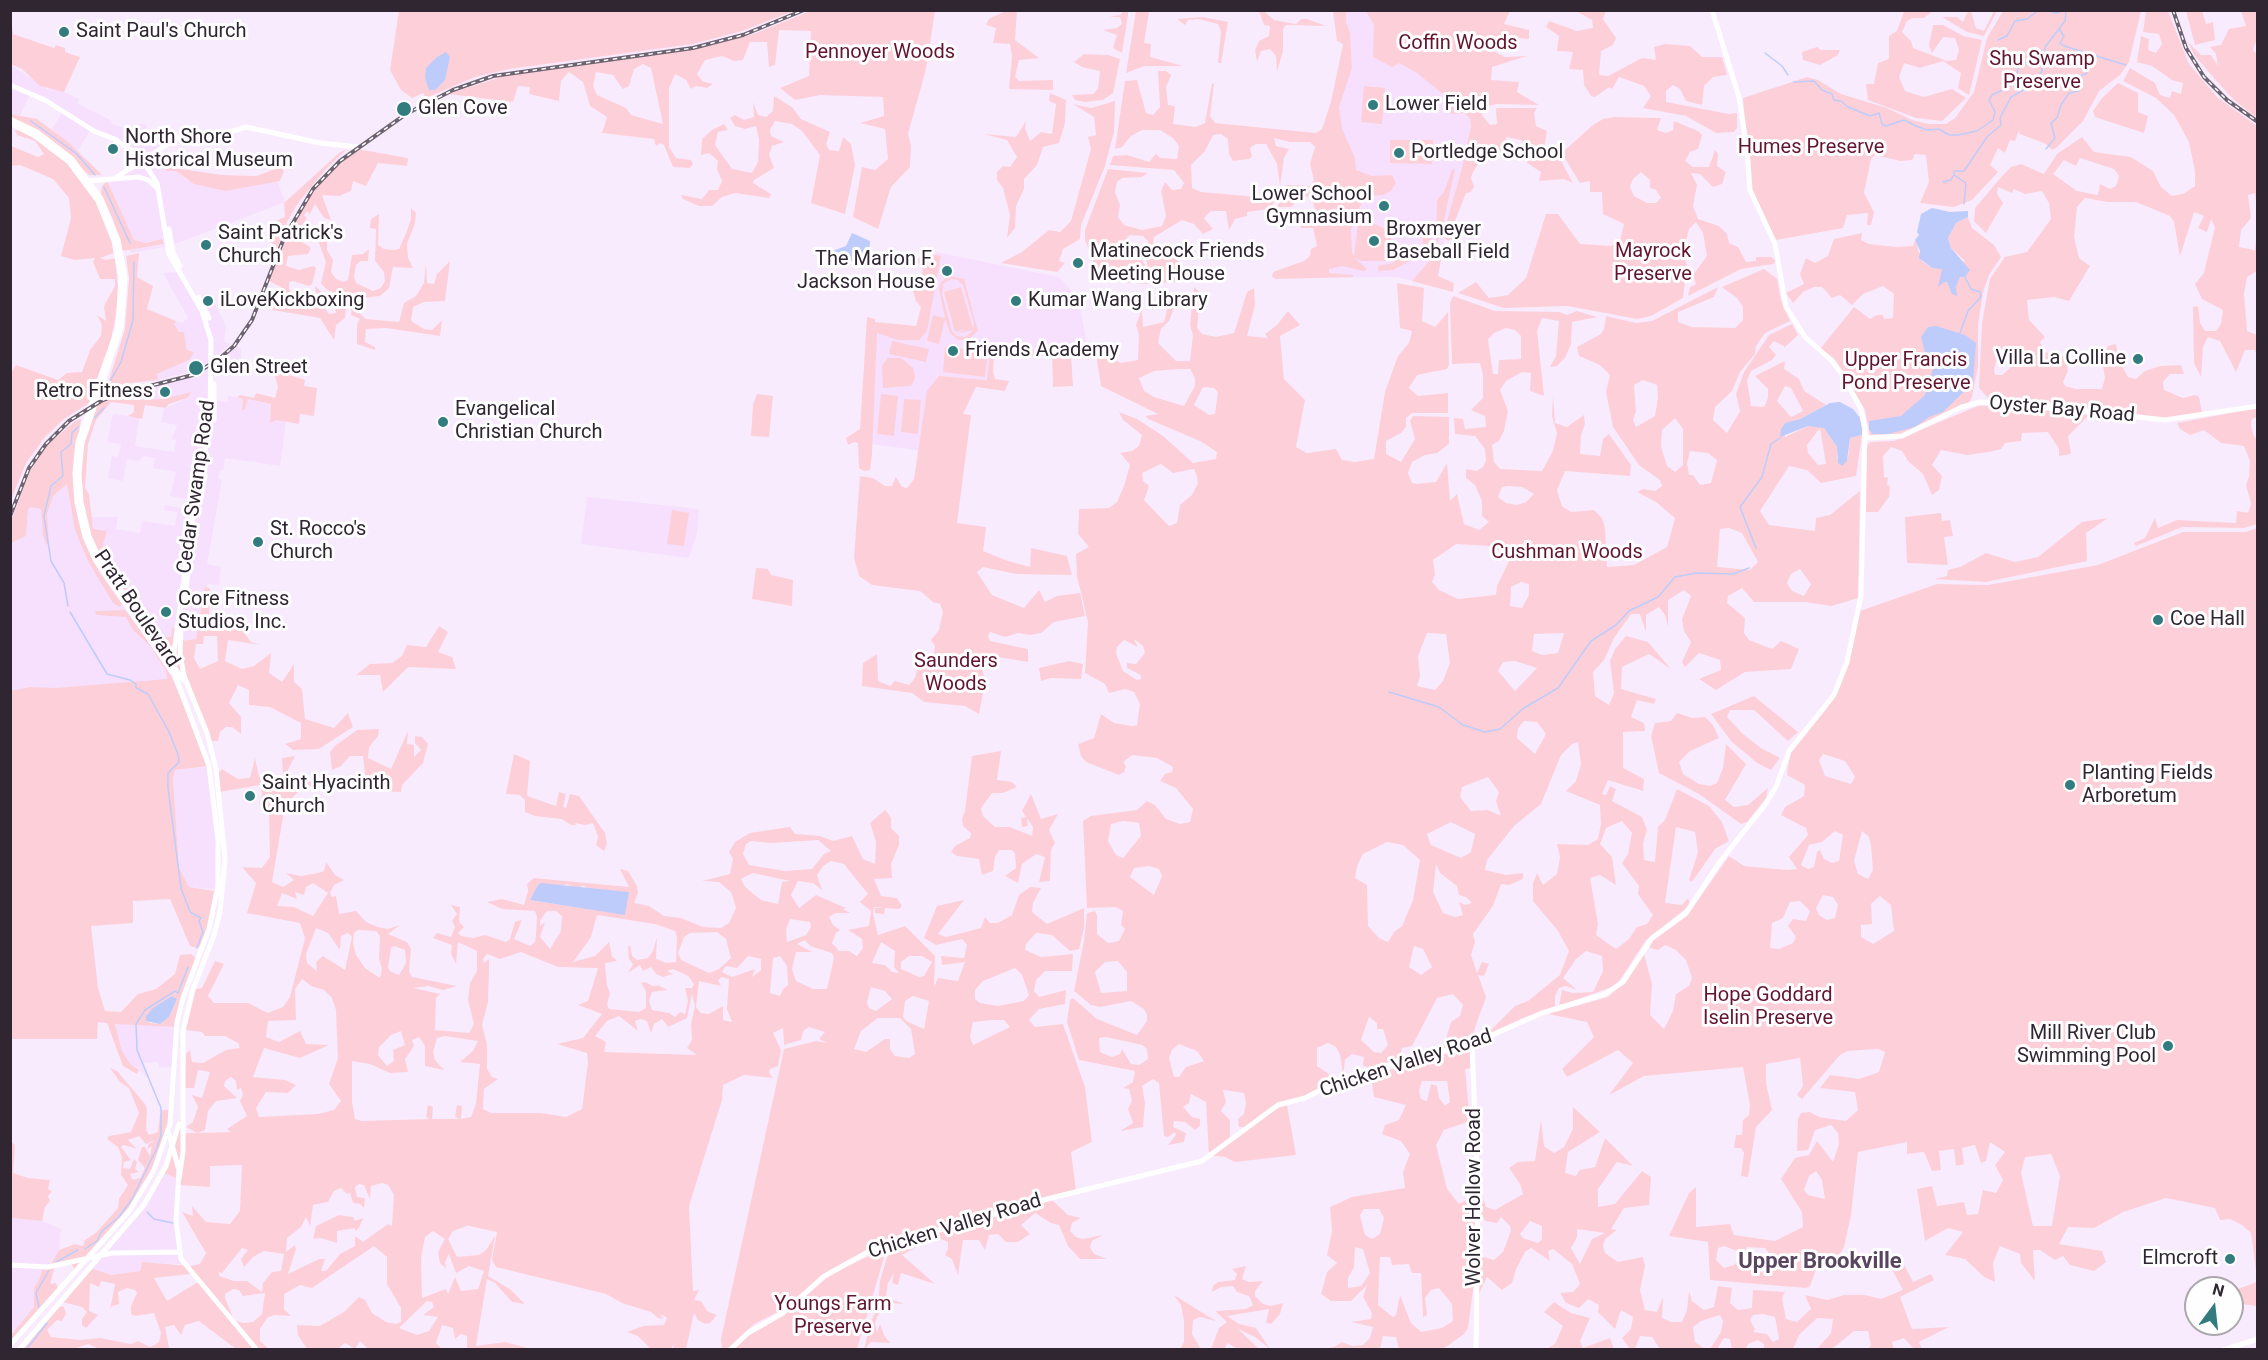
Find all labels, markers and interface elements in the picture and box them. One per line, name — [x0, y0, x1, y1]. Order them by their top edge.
place label: Saint Paul's Church — [76, 20, 247, 44]
marker: Saint Paul's Church — [57, 25, 71, 39]
park label: Coffin Woods — [1398, 32, 1518, 56]
park label: Pennoyer Woods — [805, 41, 955, 65]
park label: Shu Swamp Preserve — [1989, 48, 2095, 95]
place label: Lower Field — [1385, 93, 1487, 117]
place label: Glen Cove — [418, 97, 508, 121]
marker: Lower Field — [1366, 98, 1380, 112]
marker: Glen Cove — [395, 100, 413, 118]
place label: North Shore Historical Museum — [125, 126, 293, 173]
park label: Humes Preserve — [1738, 136, 1884, 160]
place label: Portledge School — [1411, 141, 1563, 165]
marker: North Shore Historical Museum — [106, 142, 120, 156]
marker: Portledge School — [1392, 146, 1406, 160]
place label: Lower School Gymnasium — [1251, 183, 1372, 230]
marker: Lower School Gymnasium — [1377, 199, 1391, 213]
place label: Broxmeyer Baseball Field — [1386, 218, 1510, 265]
place label: Saint Patrick's Church — [218, 222, 343, 269]
marker: Broxmeyer Baseball Field — [1367, 234, 1381, 248]
marker: Saint Patrick's Church — [199, 238, 213, 252]
place label: Matinecock Friends Meeting House — [1090, 240, 1265, 287]
park label: Mayrock Preserve — [1614, 240, 1692, 287]
place label: The Marion F. Jackson House — [797, 248, 935, 295]
marker: Matinecock Friends Meeting House — [1071, 256, 1085, 270]
marker: The Marion F. Jackson House — [940, 264, 954, 278]
place label: iLoveKickboxing — [220, 289, 365, 313]
place label: Kumar Wang Library — [1028, 289, 1208, 313]
marker: iLoveKickboxing — [201, 294, 215, 308]
marker: Kumar Wang Library — [1009, 294, 1023, 308]
place label: Friends Academy — [965, 339, 1119, 363]
marker: Friends Academy — [946, 344, 960, 358]
place label: Villa La Colline — [1996, 347, 2126, 371]
park label: Upper Francis Pond Preserve — [1841, 349, 1971, 396]
marker: Villa La Colline — [2131, 352, 2145, 366]
place label: Glen Street — [210, 356, 308, 380]
marker: Glen Street — [187, 359, 205, 377]
place label: Retro Fitness — [36, 380, 153, 404]
marker: Retro Fitness — [158, 385, 172, 399]
street label: Oyster Bay Road — [1988, 392, 2136, 428]
place label: Evangelical Christian Church — [455, 398, 602, 445]
street label: Cedar Swamp Road — [173, 399, 221, 575]
marker: Evangelical Christian Church — [436, 415, 450, 429]
place label: St. Rocco's Church — [270, 518, 366, 565]
marker: St. Rocco's Church — [251, 535, 265, 549]
park label: Cushman Woods — [1491, 541, 1643, 565]
street label: Pratt Boulevard — [88, 546, 184, 672]
place label: Core Fitness Studios, Inc. — [178, 588, 289, 635]
marker: Core Fitness Studios, Inc. — [159, 605, 173, 619]
place label: Coe Hall — [2170, 608, 2245, 632]
marker: Coe Hall — [2151, 613, 2165, 627]
park label: Saunders Woods — [914, 650, 998, 697]
place label: Planting Fields Arboretum — [2082, 762, 2213, 809]
place label: Saint Hyacinth Church — [262, 772, 391, 819]
marker: Planting Fields Arboretum — [2063, 778, 2077, 792]
marker: Saint Hyacinth Church — [243, 789, 257, 803]
park label: Hope Goddard Iselin Preserve — [1703, 984, 1833, 1031]
place label: Mill River Club Swimming Pool — [2017, 1022, 2156, 1069]
street label: Chicken Valley Road — [1317, 1025, 1495, 1103]
marker: Mill River Club Swimming Pool — [2161, 1039, 2175, 1053]
street label: Wolver Hollow Road — [1463, 1108, 1487, 1286]
street label: Chicken Valley Road — [866, 1189, 1044, 1265]
place label: Elmcroft — [2142, 1247, 2218, 1271]
district label: Upper Brookville — [1738, 1249, 1902, 1275]
marker: Elmcroft — [2223, 1252, 2237, 1266]
north arrow — [2184, 1276, 2244, 1336]
text: N — [2210, 1279, 2226, 1301]
park label: Youngs Farm Preserve — [774, 1293, 892, 1340]

